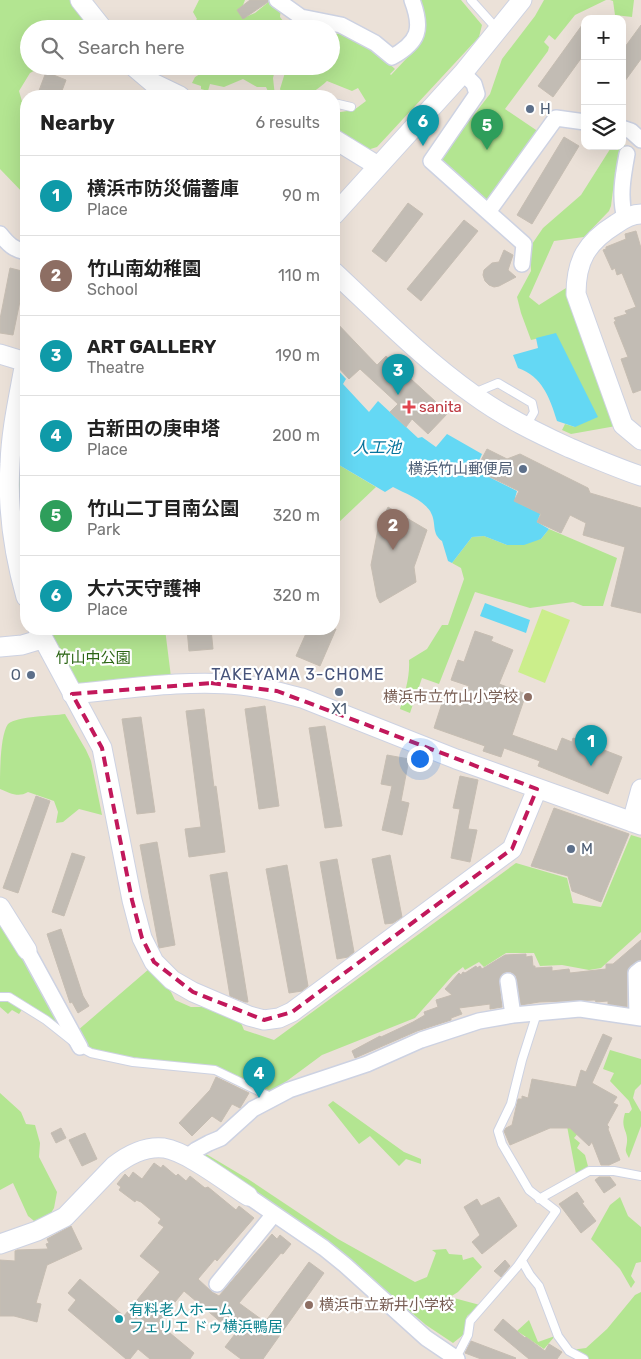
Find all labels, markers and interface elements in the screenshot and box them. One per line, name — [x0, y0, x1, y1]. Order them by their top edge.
map controls — [581, 15, 626, 150]
button: + — [581, 15, 626, 60]
search box — [20, 20, 340, 75]
icon: search — [38, 34, 66, 62]
text: Search here — [78, 36, 185, 59]
button: − — [581, 60, 626, 105]
place label: H — [540, 100, 551, 118]
marker: H — [524, 103, 536, 115]
pin: 6 — [407, 105, 439, 146]
button: layers — [581, 105, 626, 150]
pin: 5 — [471, 109, 503, 150]
text: Nearby — [40, 110, 115, 135]
text: 6 results — [255, 113, 320, 132]
text: 横浜市防災備蓄庫 — [87, 177, 239, 200]
text: 1 — [52, 186, 60, 205]
text: 90 m — [282, 186, 320, 205]
text: Place — [87, 200, 128, 219]
text: 竹山南幼稚園 — [87, 257, 201, 280]
text: 2 — [51, 266, 61, 285]
text: 110 m — [278, 266, 320, 285]
text: School — [87, 280, 138, 299]
text: ART GALLERY — [87, 335, 217, 358]
text: 3 — [51, 346, 61, 365]
text: 190 m — [275, 346, 320, 365]
pin: 3 — [382, 354, 414, 395]
text: Theatre — [87, 358, 145, 377]
place label: sanita — [419, 398, 462, 416]
marker: sanita — [403, 401, 415, 413]
text: 古新田の庚申塔 — [87, 417, 220, 440]
text: 4 — [51, 426, 61, 445]
text: 200 m — [272, 426, 320, 445]
water label: 人工池 — [353, 438, 403, 457]
text: Place — [87, 440, 128, 459]
place label: 横浜竹山郵便局 — [408, 460, 513, 478]
marker: 横浜竹山郵便局 — [517, 463, 529, 475]
text: 竹山二丁目南公園 — [87, 497, 239, 520]
text: 5 — [51, 506, 61, 525]
text: 320 m — [273, 506, 320, 525]
pin: 2 — [377, 509, 409, 550]
text: Park — [87, 520, 120, 539]
text: 大六天守護神 — [87, 577, 201, 600]
text: 6 — [51, 586, 61, 605]
text: 320 m — [273, 586, 320, 605]
text: Place — [87, 600, 128, 619]
park label: 竹山中公園 — [55, 649, 131, 667]
district label: TAKEYAMA 3-CHOME — [211, 665, 385, 684]
place label: O — [11, 666, 21, 684]
marker: O — [25, 669, 37, 681]
marker: X1 — [333, 686, 345, 698]
place label: 横浜市立竹山小学校 — [383, 688, 518, 706]
marker: 横浜市立竹山小学校 — [522, 691, 534, 703]
place label: X1 — [331, 700, 347, 718]
pin: 1 — [575, 725, 607, 766]
your location — [407, 746, 433, 772]
place label: M — [581, 840, 593, 858]
marker: M — [565, 843, 577, 855]
pin: 4 — [243, 1057, 275, 1098]
place label: 横浜市立新井小学校 — [319, 1296, 454, 1314]
marker: 横浜市立新井小学校 — [303, 1299, 315, 1311]
place label: 有料老人ホーム フェリエ ドゥ横浜鴨居 — [129, 1301, 283, 1336]
marker: 有料老人ホーム フェリエ ドゥ横浜鴨居 — [113, 1313, 125, 1325]

